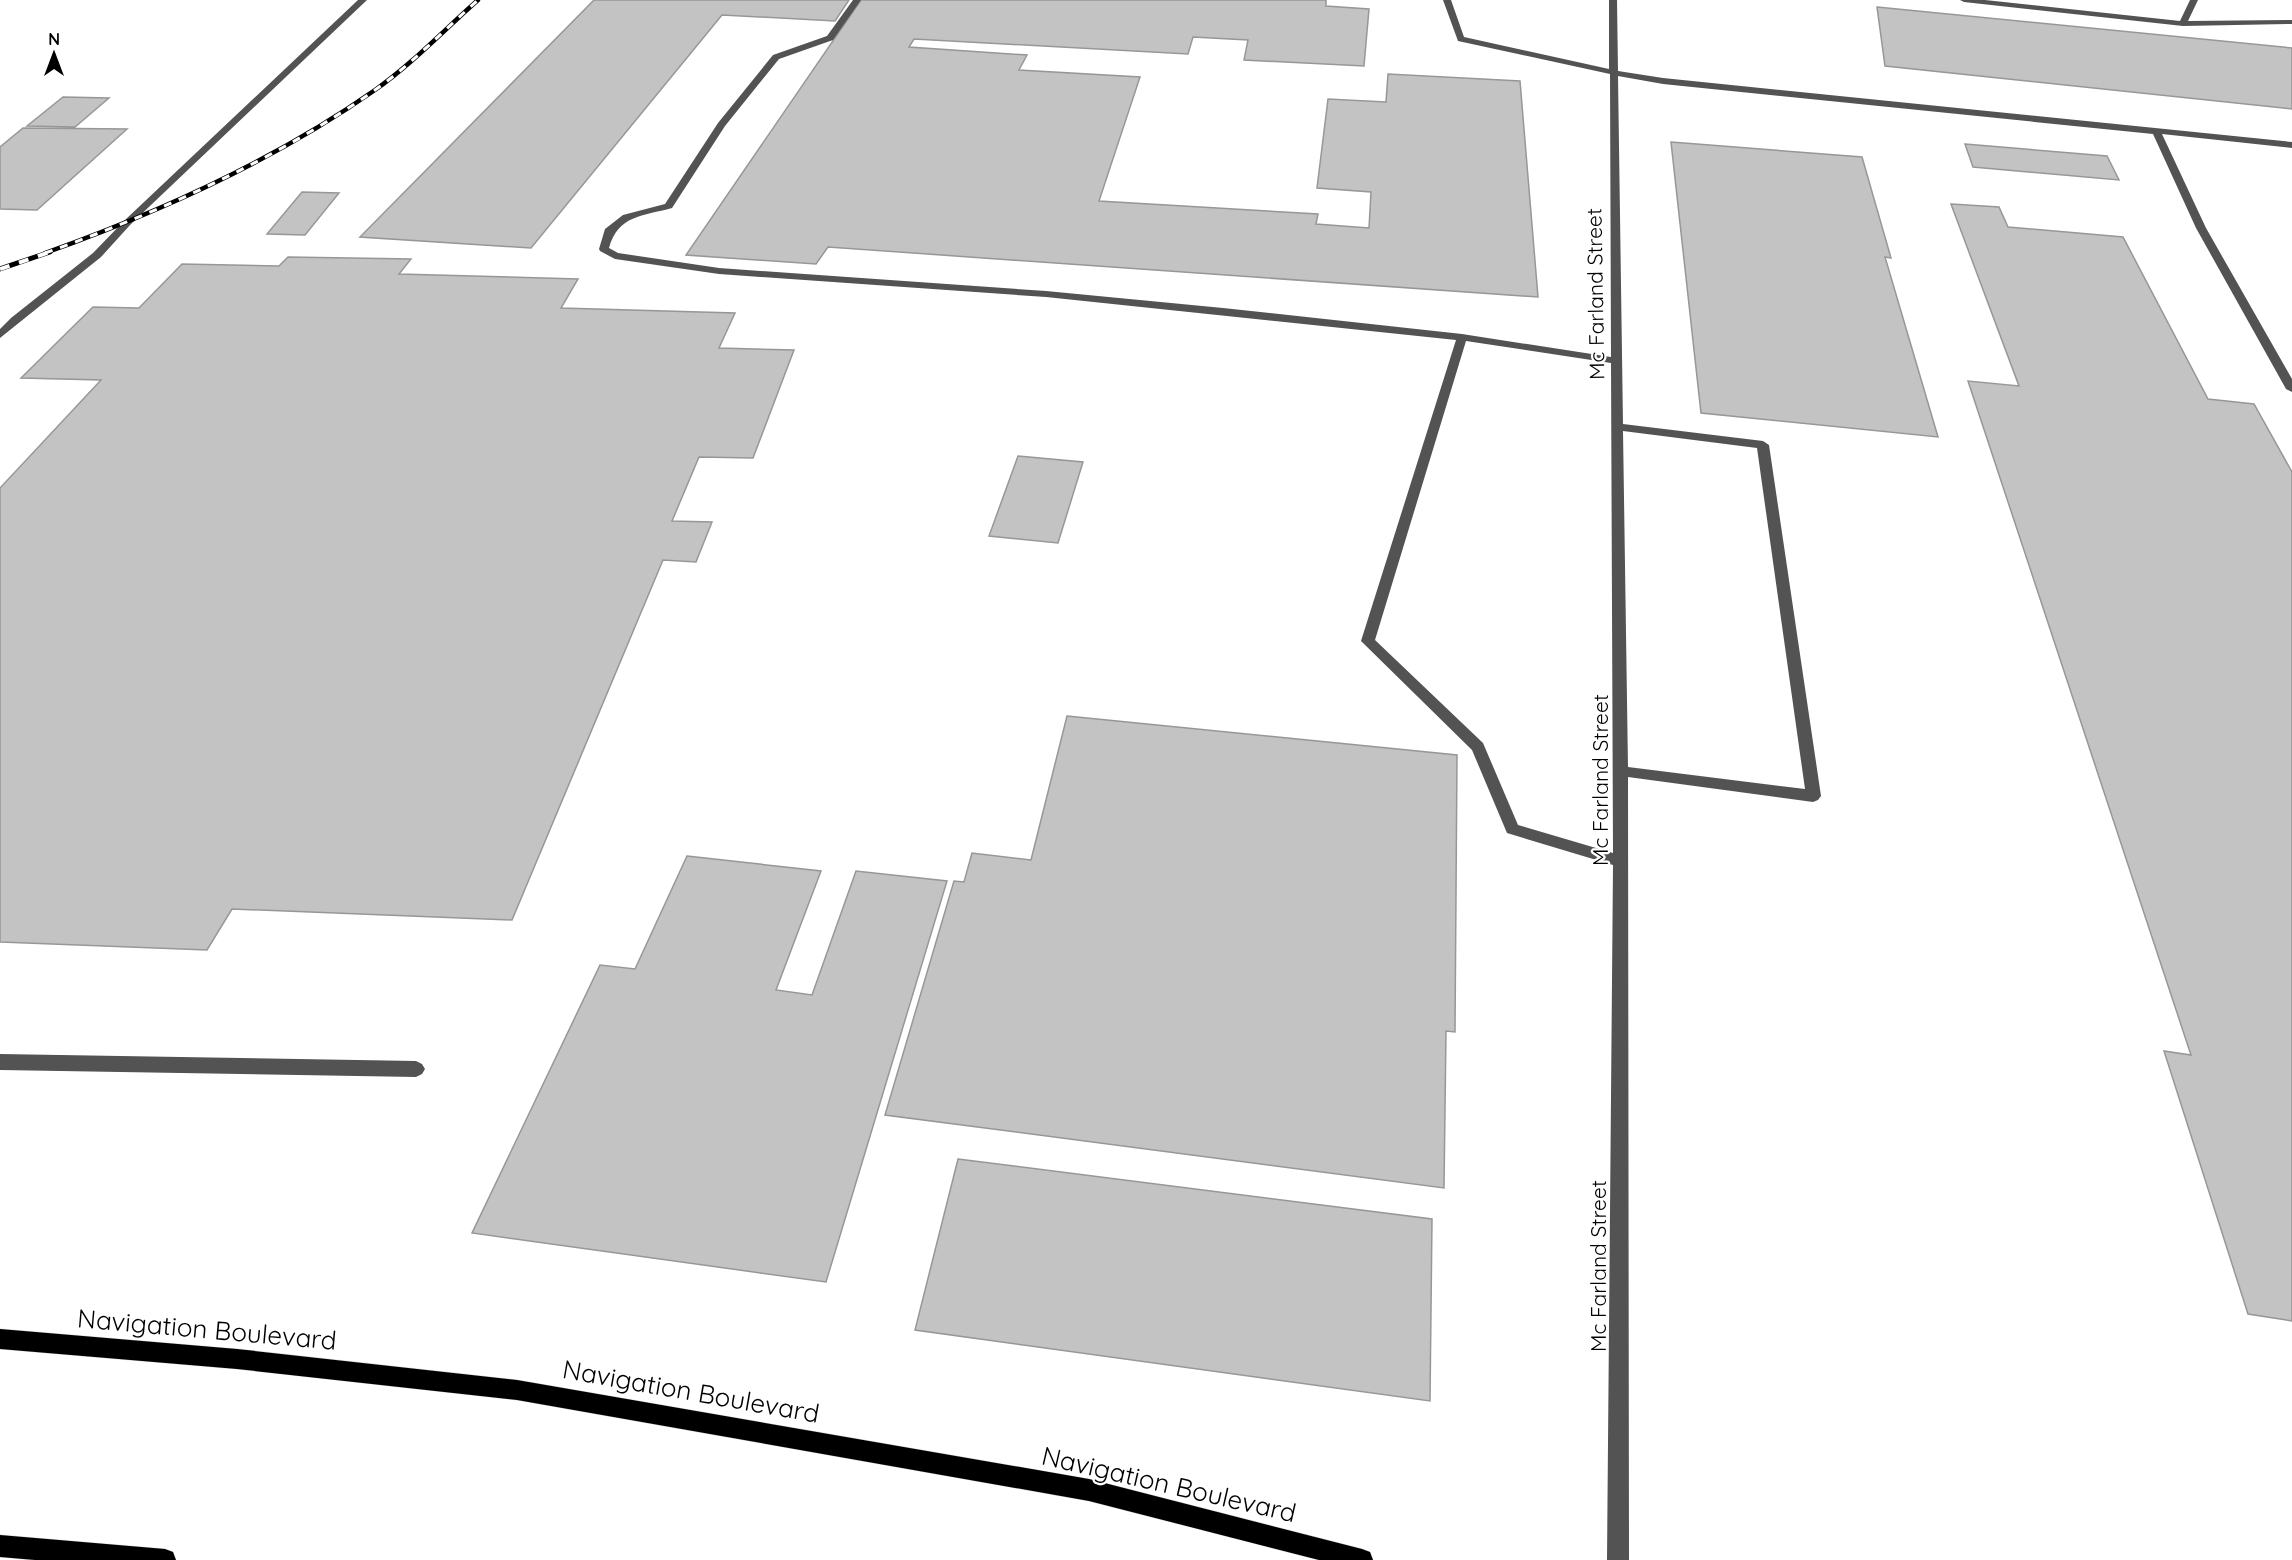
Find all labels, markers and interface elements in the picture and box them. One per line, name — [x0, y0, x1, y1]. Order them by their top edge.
north arrow — [24, 24, 84, 84]
text: N — [48, 29, 60, 49]
street label: Mc Farland Street — [1581, 208, 1609, 380]
street label: Mc Farland Street — [1587, 694, 1613, 866]
street label: Mc Farland Street — [1585, 1180, 1611, 1352]
street label: Navigation Boulevard — [76, 1301, 338, 1357]
street label: Navigation Boulevard — [560, 1352, 822, 1430]
street label: Navigation Boulevard — [1039, 1439, 1299, 1529]

